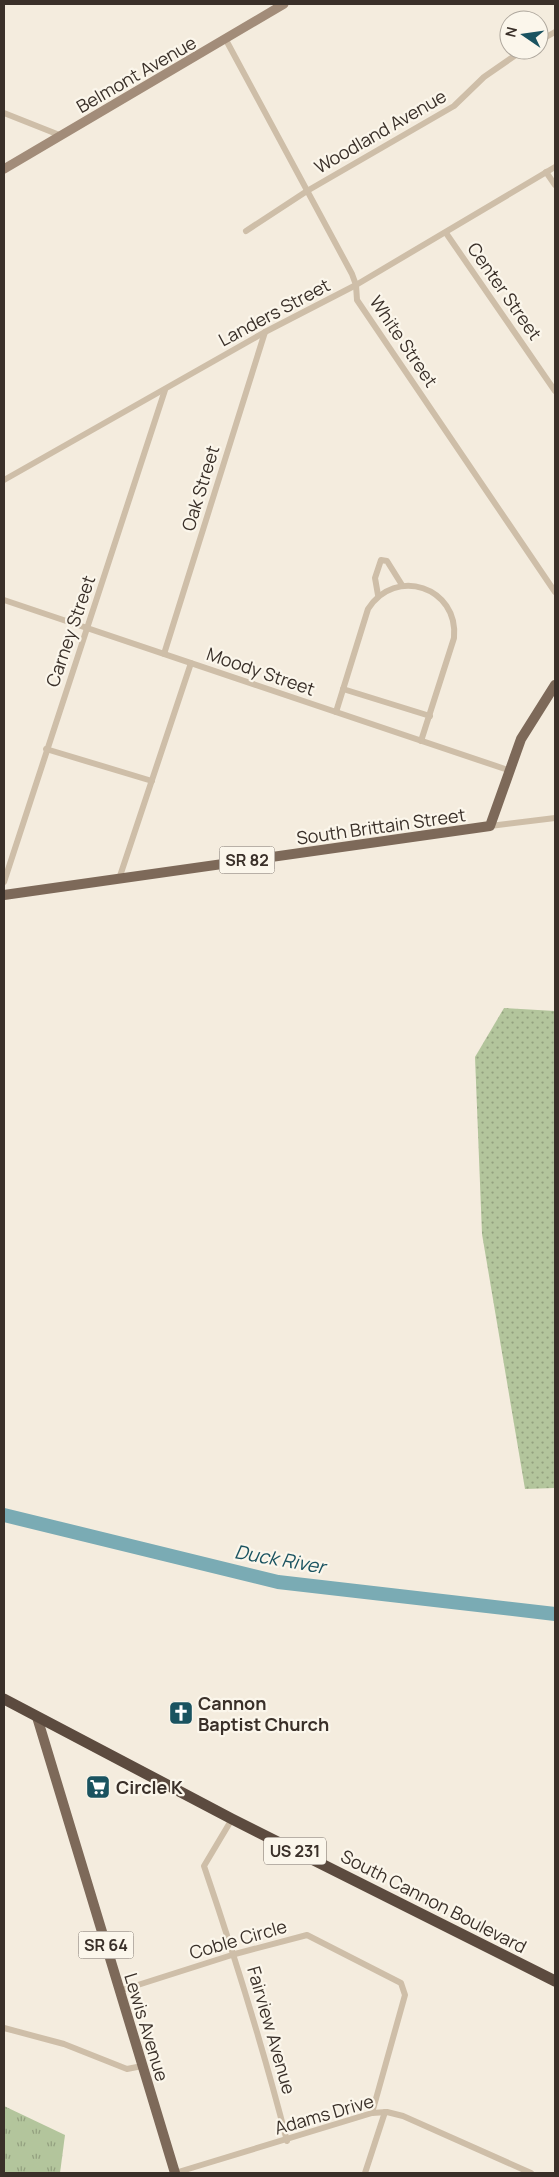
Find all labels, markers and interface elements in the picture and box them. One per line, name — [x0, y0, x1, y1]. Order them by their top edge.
north arrow — [499, 10, 549, 60]
text: N — [500, 25, 521, 39]
street label: Belmont Avenue — [72, 30, 200, 118]
street label: Woodland Avenue — [310, 83, 450, 179]
street label: Center Street — [462, 237, 548, 345]
street label: Landers Street — [214, 273, 334, 351]
street label: White Street — [365, 291, 443, 391]
street label: Oak Street — [176, 442, 224, 534]
street label: Carney Street — [40, 572, 100, 690]
street label: Moody Street — [204, 641, 318, 701]
street label: South Brittain Street — [295, 802, 467, 850]
road number: SR 82 — [220, 846, 274, 874]
water label: Duck River — [233, 1538, 329, 1580]
place label: Cannon Baptist Church — [198, 1691, 329, 1736]
church icon: Cannon Baptist Church — [168, 1700, 194, 1726]
supermarket icon: Circle K — [85, 1774, 111, 1800]
place label: Circle K — [116, 1775, 183, 1799]
road number: US 231 — [264, 1838, 326, 1864]
street label: South Cannon Boulevard — [337, 1844, 531, 1958]
street label: Coble Circle — [186, 1914, 290, 1964]
road number: SR 64 — [78, 1932, 134, 1958]
street label: Fairview Avenue — [242, 1963, 302, 2097]
street label: Lewis Avenue — [119, 1970, 175, 2084]
street label: Adams Drive — [271, 2088, 377, 2140]

